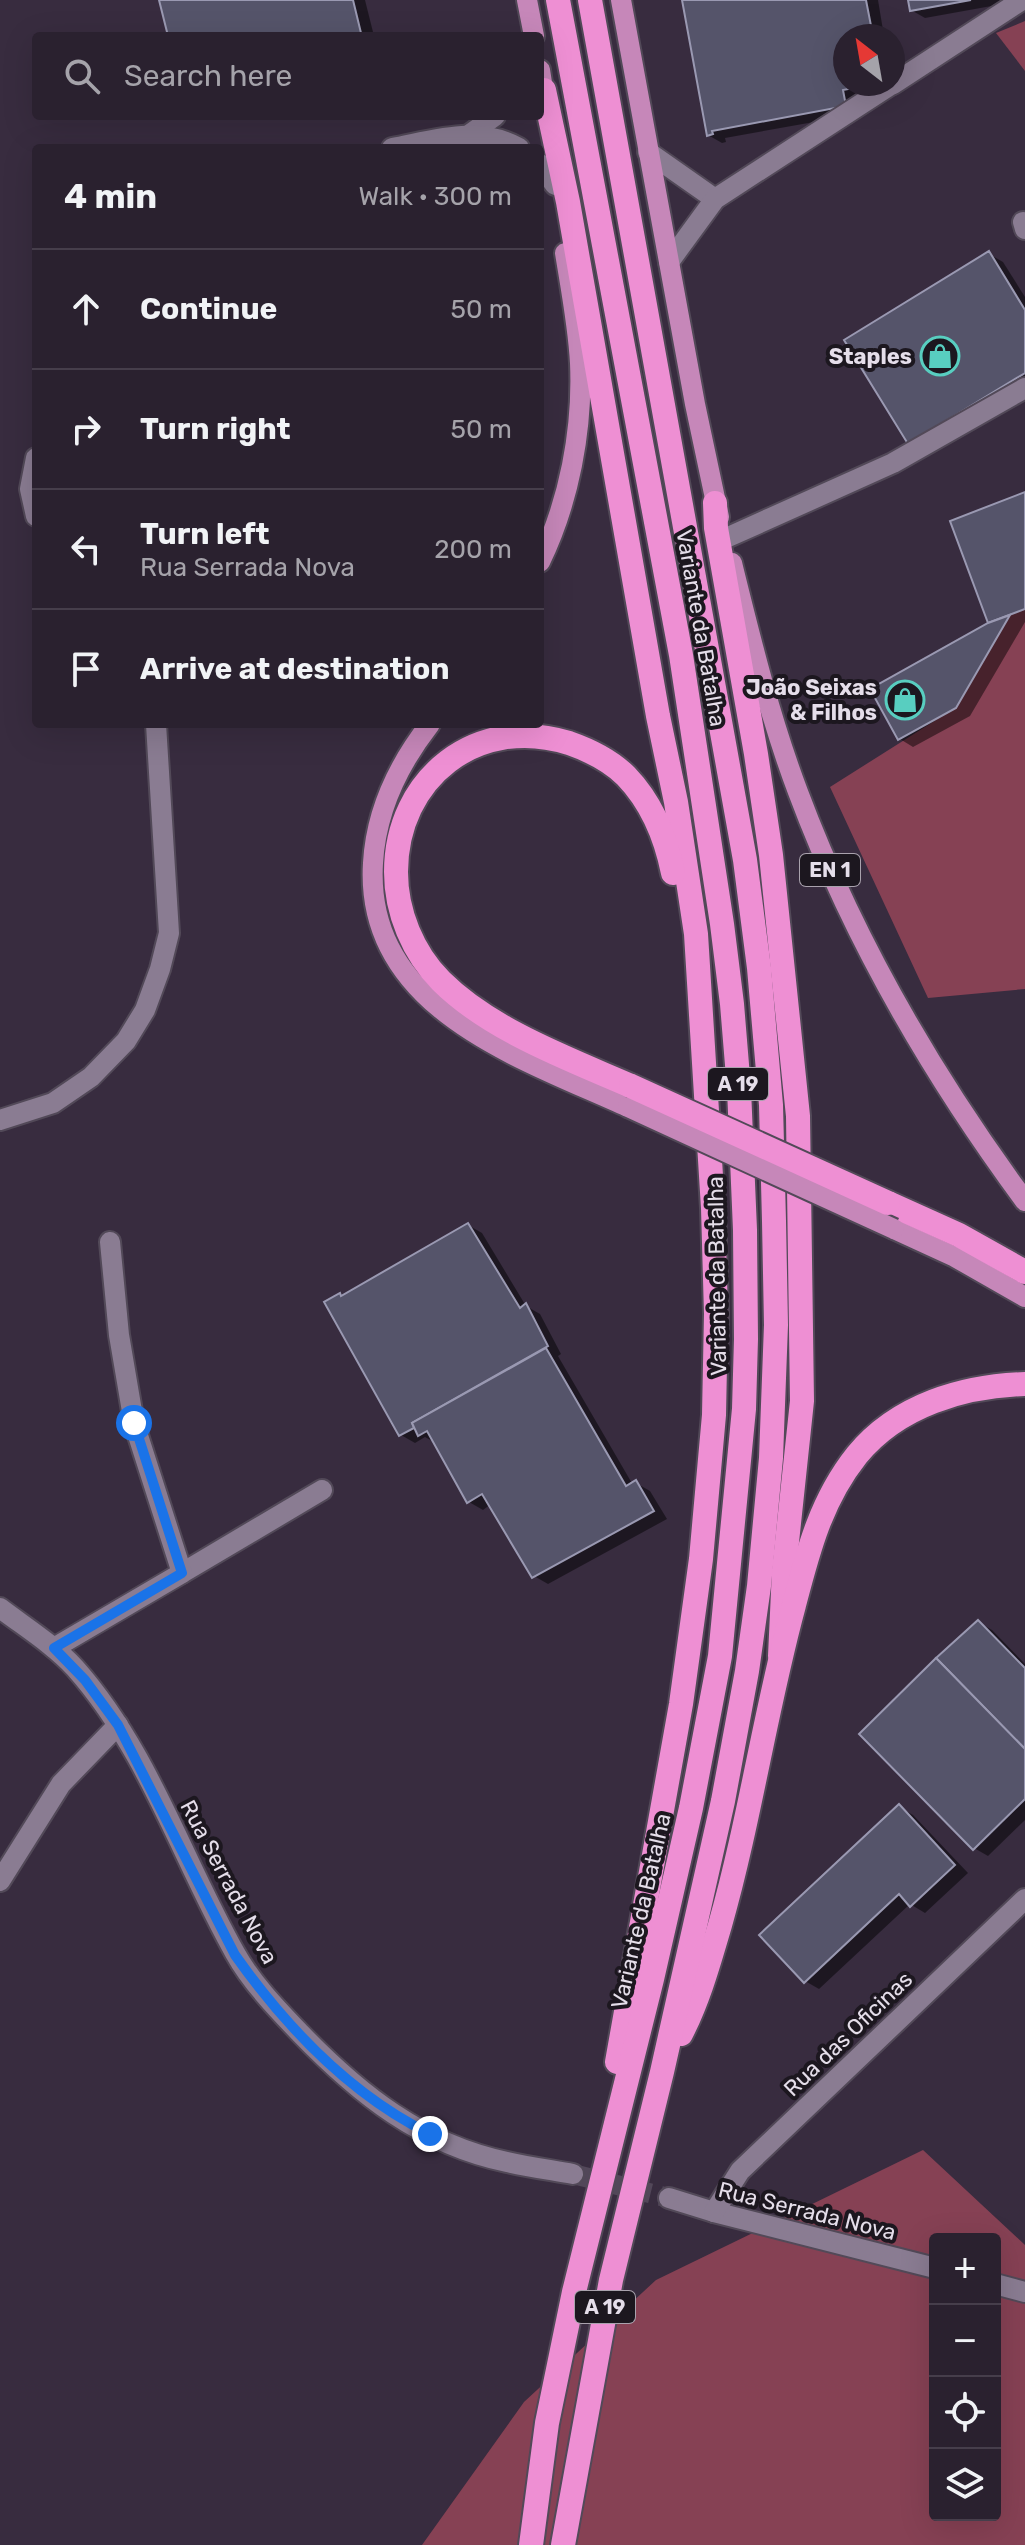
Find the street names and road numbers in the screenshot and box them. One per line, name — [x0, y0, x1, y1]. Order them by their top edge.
street label: Variante da Batalha — [670, 527, 732, 729]
road number: EN 1 — [800, 854, 860, 886]
road number: A 19 — [708, 1068, 768, 1100]
street label: Variante da Batalha — [702, 1176, 732, 1376]
street label: Rua Serrada Nova — [174, 1795, 284, 1969]
street label: Variante da Batalha — [605, 1811, 677, 2011]
street label: Rua das Oficinas — [778, 1966, 918, 2102]
street label: Rua Serrada Nova — [715, 2176, 899, 2246]
road number: A 19 — [575, 2291, 635, 2323]

